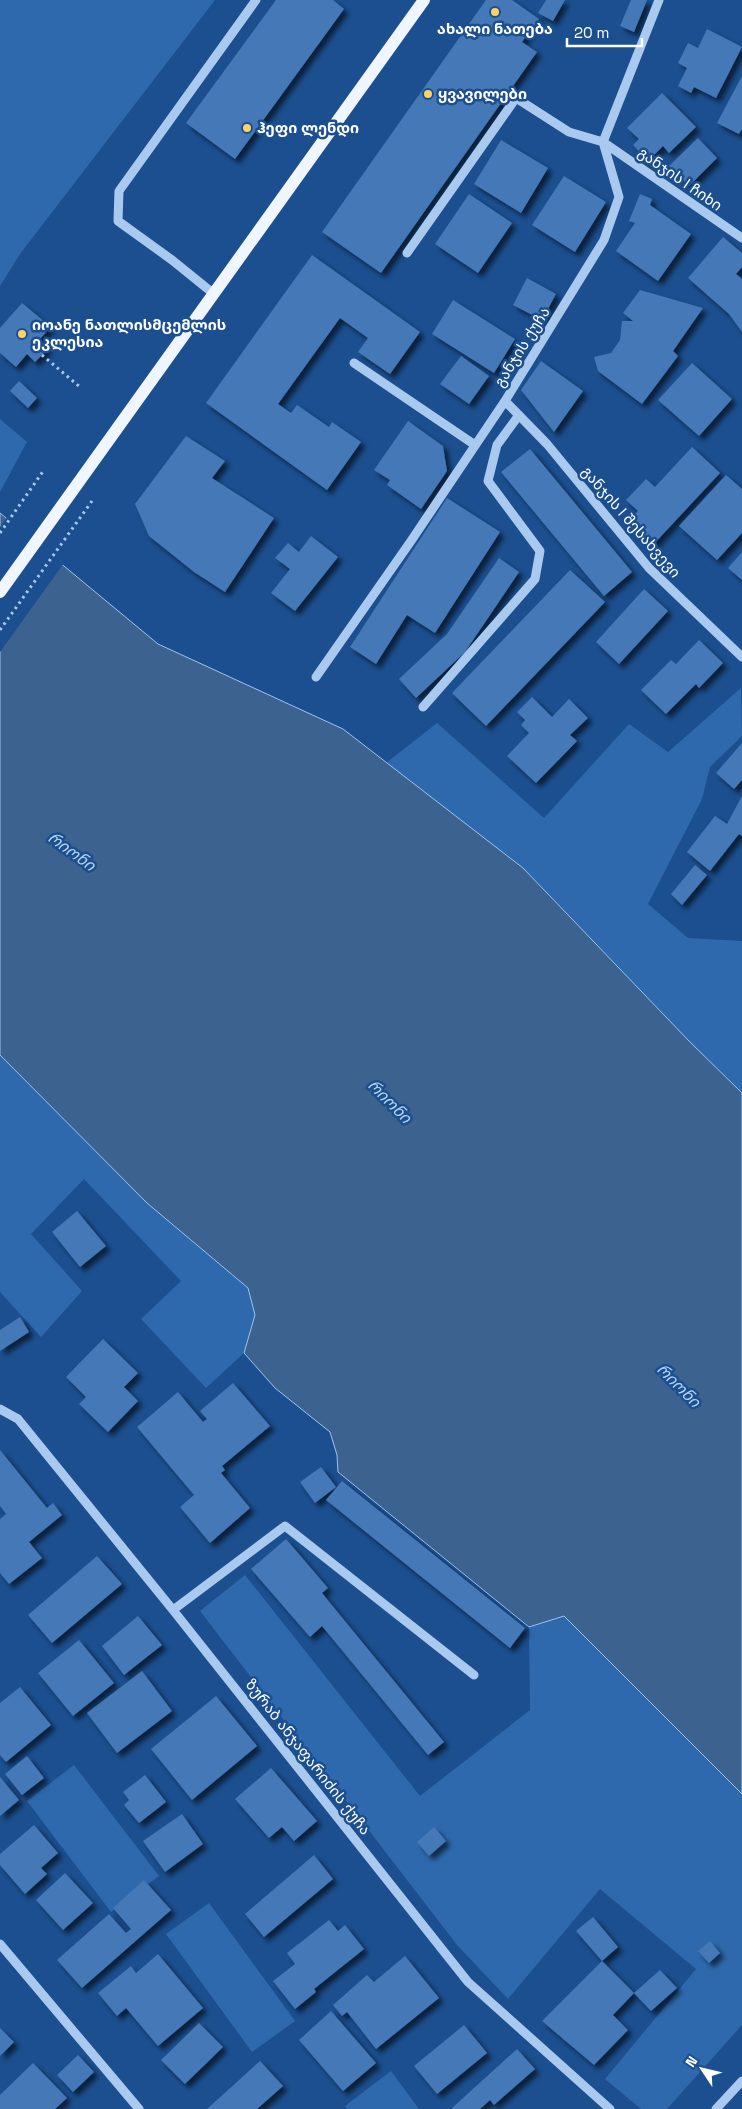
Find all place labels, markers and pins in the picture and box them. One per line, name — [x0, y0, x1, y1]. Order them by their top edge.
marker: ახალი ნათება — [489, 6, 501, 18]
place label: ახალი ნათება — [437, 19, 553, 38]
place label: ყვავილები — [438, 84, 527, 103]
marker: ყვავილები — [422, 88, 434, 100]
place label: ჰეფი ლენდი — [257, 118, 359, 137]
marker: ჰეფი ლენდი — [241, 122, 253, 134]
place label: იოანე ნათლისმცემლის ეკლესია — [32, 315, 226, 351]
marker: იოანე ნათლისმცემლის ეკლესია — [16, 328, 28, 340]

